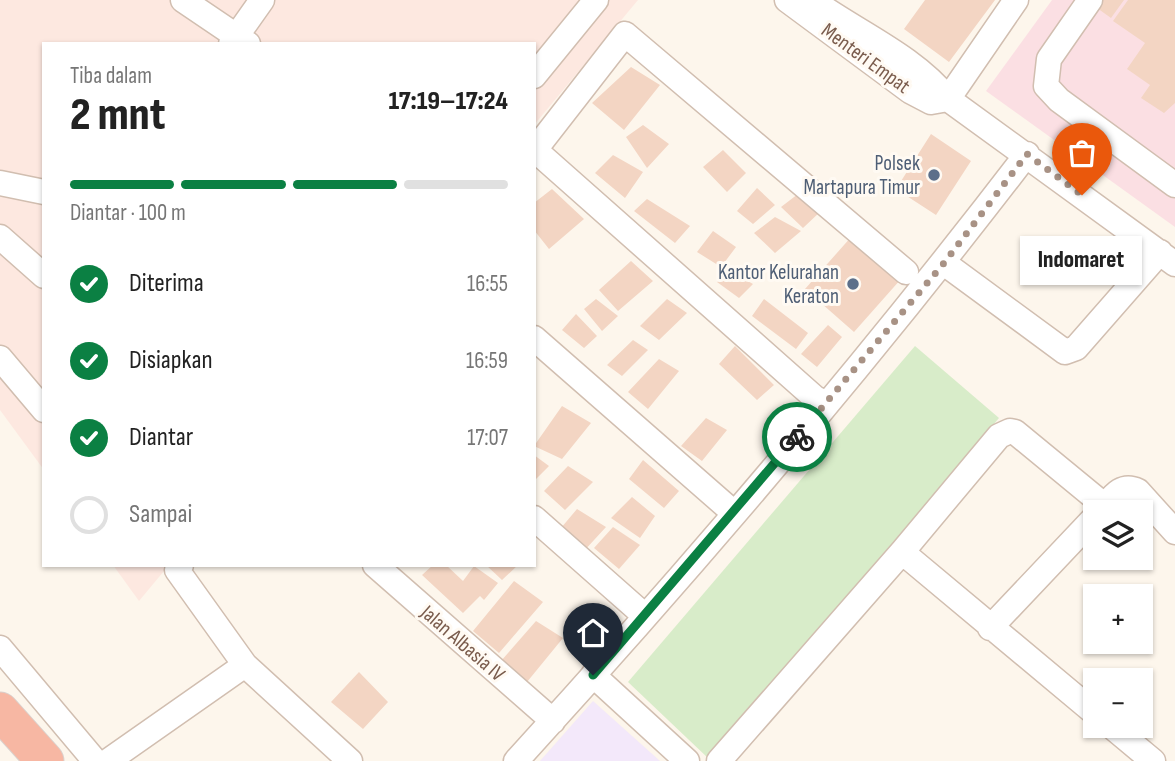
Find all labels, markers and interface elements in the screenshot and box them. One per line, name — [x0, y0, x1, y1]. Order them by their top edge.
street label: Menteri Empat — [817, 18, 915, 99]
text: Tiba dalam — [70, 62, 152, 90]
text: 17:19–17:24 — [388, 86, 508, 117]
text: 2 mnt — [70, 88, 165, 143]
pin — [1052, 123, 1112, 195]
icon: bag — [1063, 134, 1101, 172]
place label: Polsek Martapura Timur — [803, 151, 920, 200]
marker: Polsek Martapura Timur — [926, 167, 942, 183]
text: Diantar · 100 m — [70, 199, 186, 227]
callout: Indomaret — [1021, 237, 1143, 286]
text: Indomaret — [1038, 246, 1124, 274]
place label: Kantor Kelurahan Keraton — [718, 260, 839, 309]
icon: check — [70, 265, 108, 303]
text: Diterima — [129, 268, 204, 299]
text: 16:55 — [467, 270, 508, 298]
marker: Kantor Kelurahan Keraton — [845, 276, 861, 292]
icon: check — [70, 342, 108, 380]
text: Disiapkan — [129, 345, 213, 376]
text: 16:59 — [466, 347, 508, 375]
courier — [762, 402, 832, 472]
icon: bike — [778, 418, 816, 456]
icon: check — [70, 419, 108, 457]
text: Diantar — [129, 422, 193, 453]
text: 17:07 — [467, 424, 508, 452]
text: Sampai — [129, 499, 192, 530]
map controls — [1083, 500, 1153, 738]
button: layers — [1083, 500, 1153, 570]
button: + — [1083, 584, 1153, 654]
street label: Jalan Albasia IV — [415, 599, 510, 687]
pin — [563, 603, 623, 675]
icon: home — [574, 614, 612, 652]
button: − — [1083, 668, 1153, 738]

